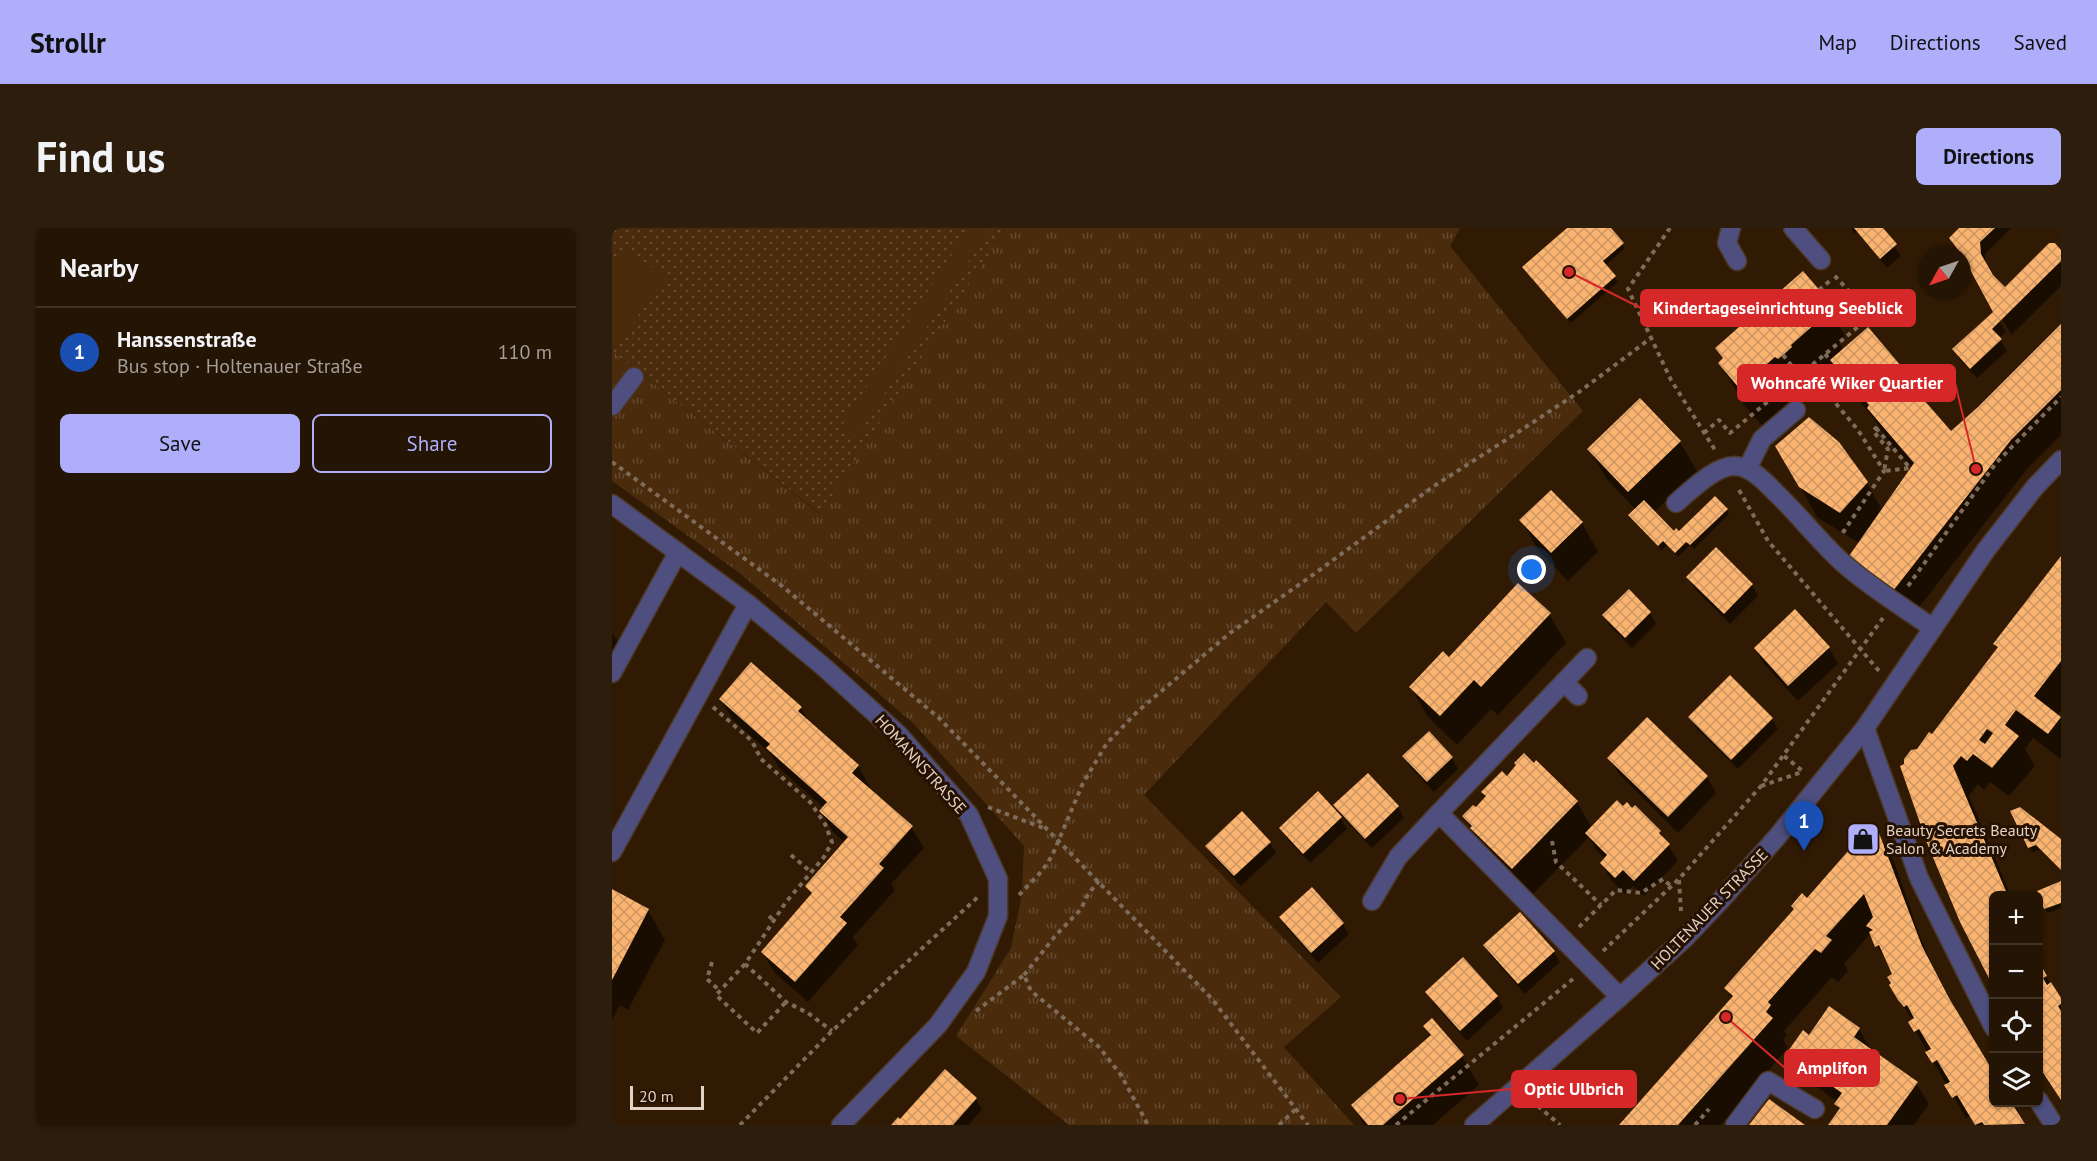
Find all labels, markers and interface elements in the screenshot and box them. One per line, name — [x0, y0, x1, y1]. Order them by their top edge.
text: Strollr — [30, 24, 106, 61]
text: Map — [1818, 29, 1857, 56]
text: Directions — [1890, 29, 1981, 56]
text: Saved — [2014, 29, 2067, 56]
button: Directions — [1916, 128, 2061, 185]
text: Find us — [36, 129, 165, 184]
north arrow — [1917, 246, 1971, 300]
text: Nearby — [60, 251, 138, 284]
callout: Kindertageseinrichtung Seeblick — [1641, 290, 1915, 326]
text: Kindertageseinrichtung Seeblick — [1653, 296, 1903, 319]
text: Hanssenstraße — [117, 325, 257, 353]
text: 1 — [74, 339, 85, 365]
text: 110 m — [498, 339, 552, 365]
text: Bus stop · Holtenauer Straße — [117, 353, 363, 379]
callout: Wohncafé Wiker Quartier — [1738, 365, 1955, 401]
text: Wohncafé Wiker Quartier — [1751, 371, 1944, 394]
button: Save — [60, 414, 300, 473]
button: Share — [312, 414, 552, 473]
your location — [1517, 555, 1546, 584]
street label: HOMANNSTRASSE — [871, 710, 971, 818]
pin: 1 — [1784, 802, 1824, 851]
place label: Beauty Secrets Beauty Salon & Academy — [1886, 820, 2038, 858]
shop icon: Beauty Secrets Beauty Salon & Academy — [1845, 821, 1881, 857]
street label: HOLTENAUER STRASSE — [1646, 845, 1772, 973]
map controls — [1989, 891, 2043, 1107]
button: + — [1989, 891, 2043, 945]
button: − — [1989, 945, 2043, 999]
button: locate — [1989, 999, 2043, 1053]
callout: Amplifon — [1785, 1050, 1879, 1086]
button: layers — [1989, 1053, 2043, 1107]
text: Amplifon — [1797, 1056, 1867, 1079]
callout: Optic Ulbrich — [1512, 1071, 1636, 1107]
text: Optic Ulbrich — [1524, 1077, 1624, 1100]
scale bar — [630, 1083, 704, 1110]
text: 20 m — [639, 1086, 674, 1106]

